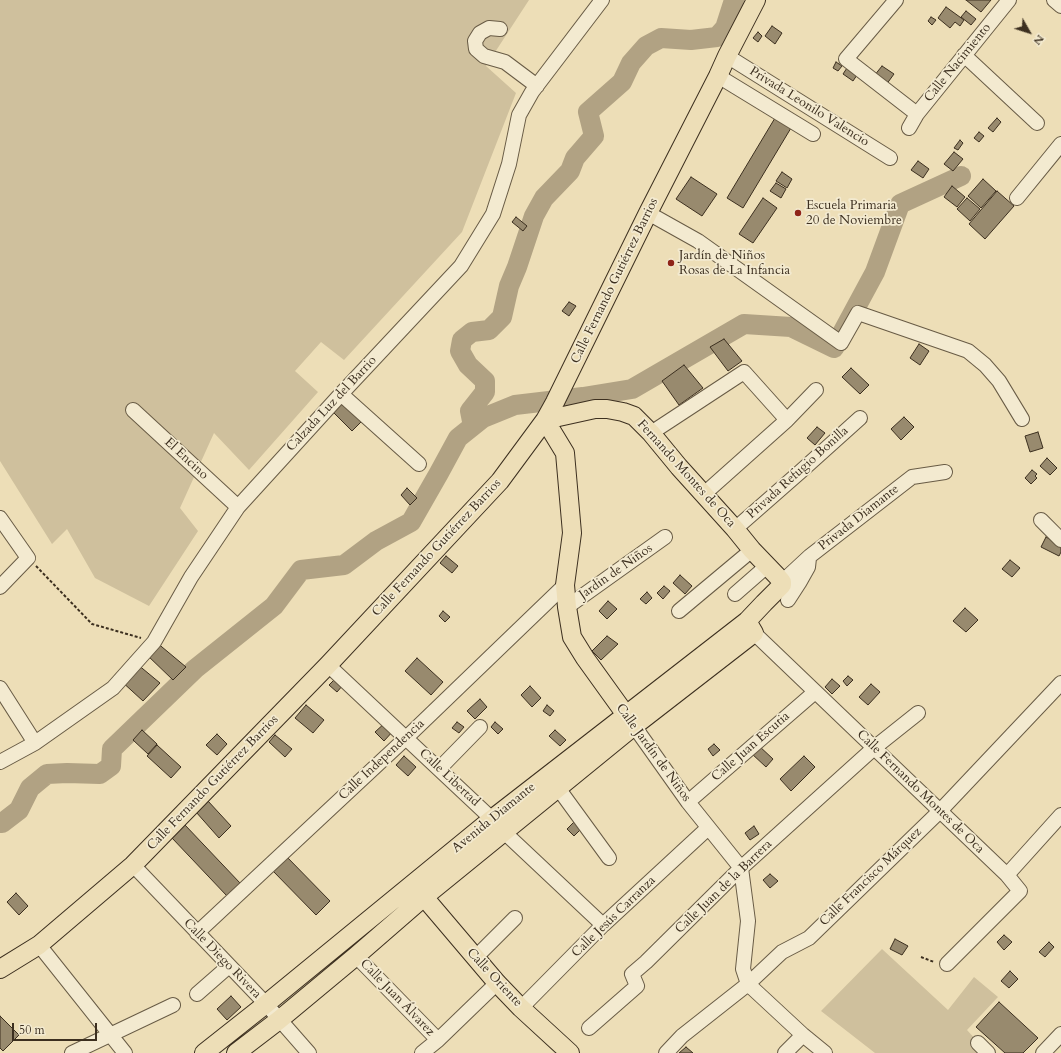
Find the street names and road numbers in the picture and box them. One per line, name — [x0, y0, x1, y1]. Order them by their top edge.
street label: Calle Nacimiento — [921, 20, 995, 106]
street label: Privada Leonilo Valencio — [746, 64, 872, 150]
street label: Calle Fernando Gutiérrez Barrios — [568, 196, 662, 366]
street label: Calzada Luz del Barrio — [284, 353, 380, 455]
street label: Fernando Montes de Oca — [634, 417, 738, 531]
street label: Privada Refugio Bonilla — [744, 423, 852, 523]
street label: El Encino — [161, 435, 211, 483]
street label: Calle Fernando Gutiérrez Barrios — [369, 476, 505, 620]
street label: Privada Diamante — [816, 482, 902, 554]
street label: Jardin de Niños — [576, 541, 656, 603]
street label: Calle Jardín de Niños — [612, 701, 694, 805]
street label: Calle Juan Escutia — [709, 709, 793, 785]
street label: Calle Fernando Gutiérrez Barrios — [144, 712, 282, 854]
street label: Calle Independencia — [336, 716, 428, 804]
street label: Calle Fernando Montes de Oca — [853, 727, 987, 857]
street label: Calle Libertad — [415, 746, 483, 810]
street label: Avenida Diamante — [449, 780, 539, 856]
street label: Calle Francisco Márquez — [817, 824, 925, 930]
street label: Calle Juan de la Barrera — [672, 837, 776, 937]
street label: Calle Jesús Carranza — [569, 873, 659, 961]
street label: Calle Diego Rivera — [180, 916, 264, 1002]
street label: Calle Oriente — [463, 945, 525, 1011]
street label: Calle Juan Álvarez — [356, 956, 438, 1040]

